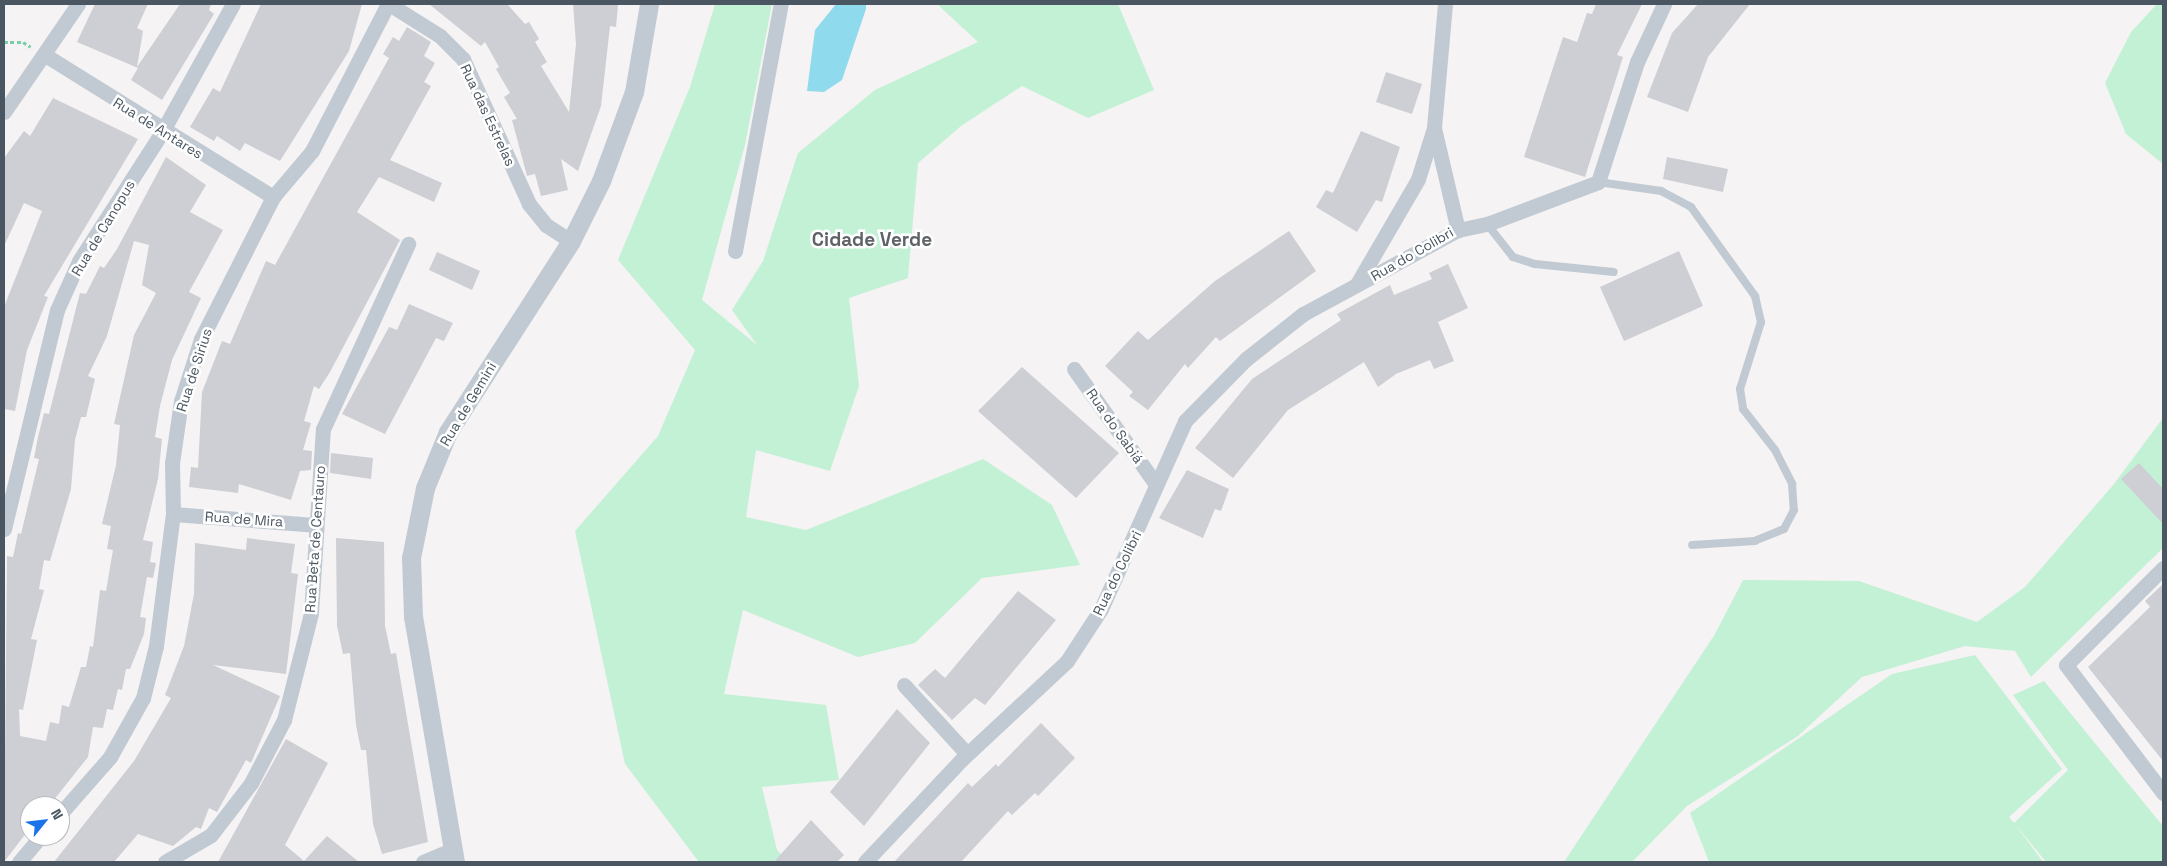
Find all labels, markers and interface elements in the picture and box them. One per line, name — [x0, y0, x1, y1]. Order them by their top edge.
street label: Rua das Estrelas — [457, 61, 519, 169]
street label: Rua de Antares — [110, 94, 206, 162]
street label: Rua de Canopus — [68, 177, 138, 279]
street label: Rua do Colibri — [1368, 224, 1456, 284]
district label: Cidade Verde — [812, 229, 932, 251]
street label: Rua de Sirius — [173, 326, 215, 414]
street label: Rua de Gemini — [436, 359, 500, 449]
street label: Rua do Sabiá — [1083, 385, 1147, 467]
street label: Rua Beta de Centauro — [301, 465, 329, 613]
street label: Rua de Mira — [204, 508, 284, 530]
street label: Rua do Colibri — [1089, 528, 1145, 618]
north arrow — [20, 796, 70, 846]
text: N — [47, 806, 67, 823]

